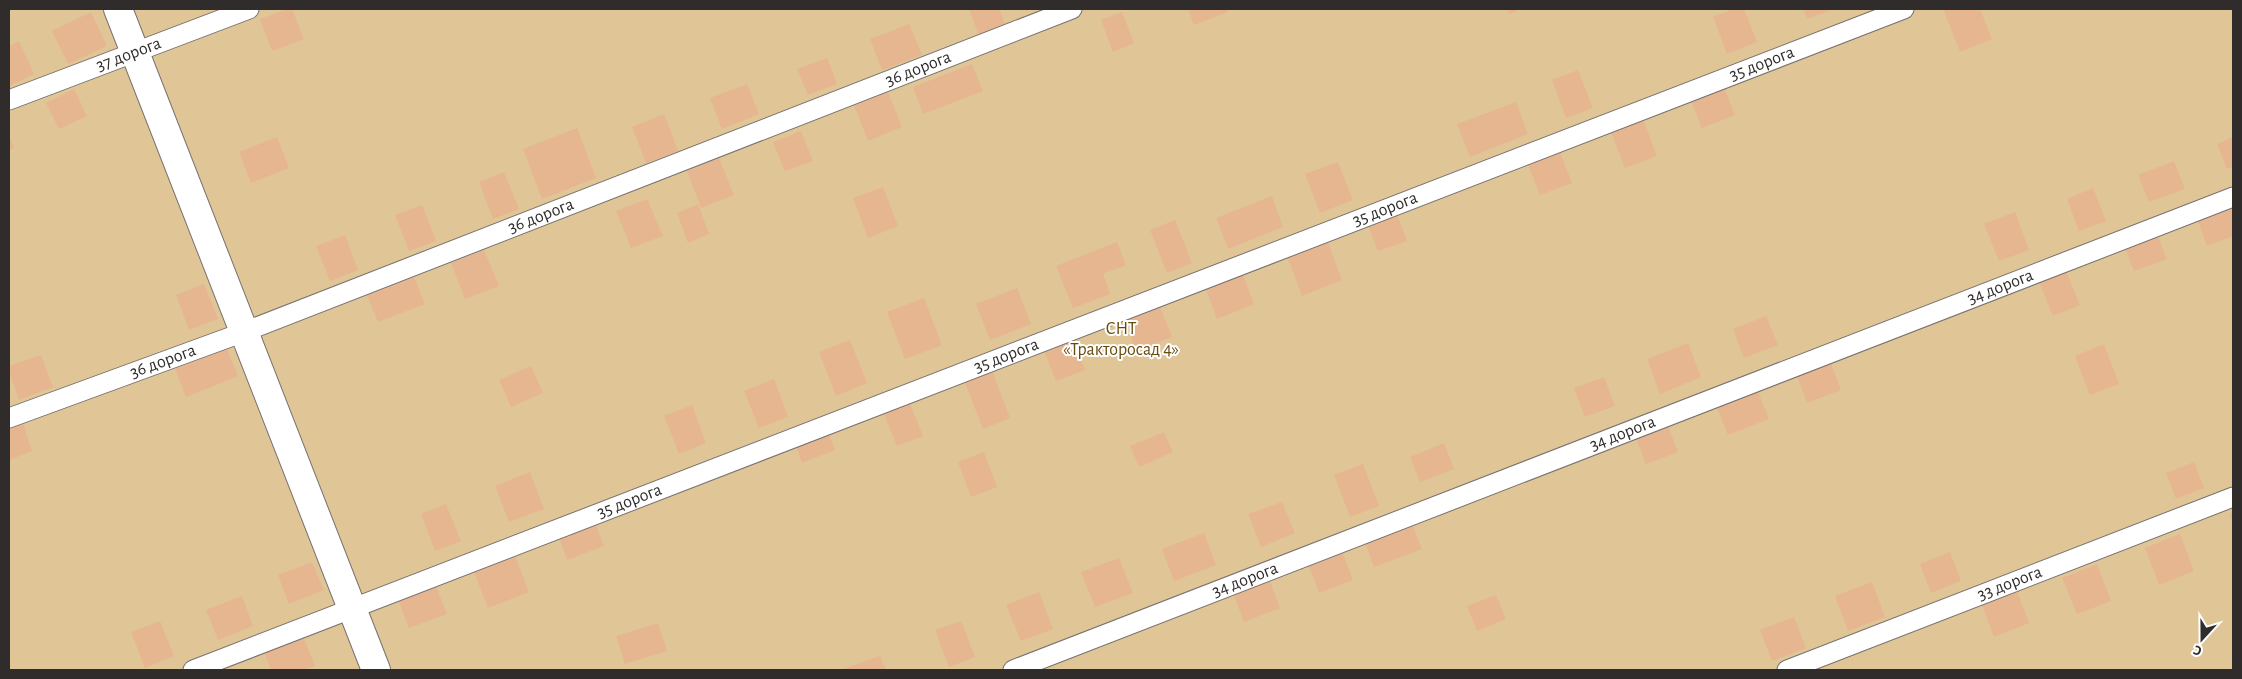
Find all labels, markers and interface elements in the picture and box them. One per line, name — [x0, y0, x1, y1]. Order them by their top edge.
street label: 37 дорога — [94, 34, 164, 75]
street label: 35 дорога — [1727, 43, 1797, 84]
street label: 36 дорога — [883, 48, 954, 90]
street label: 35 дорога — [1350, 189, 1420, 230]
street label: 36 дорога — [506, 195, 576, 237]
street label: 34 дорога — [1965, 266, 2036, 308]
park label: СНТ «Тракторосад 4» — [1063, 320, 1179, 359]
street label: 35 дорога — [972, 335, 1041, 376]
street label: 36 дорога — [128, 341, 198, 382]
street label: 34 дорога — [1587, 413, 1658, 454]
street label: 35 дорога — [595, 481, 664, 522]
street label: 34 дорога — [1210, 559, 1281, 601]
street label: 33 дорога — [1975, 563, 2045, 604]
north arrow — [2177, 614, 2227, 664]
text: С — [2191, 642, 2204, 658]

